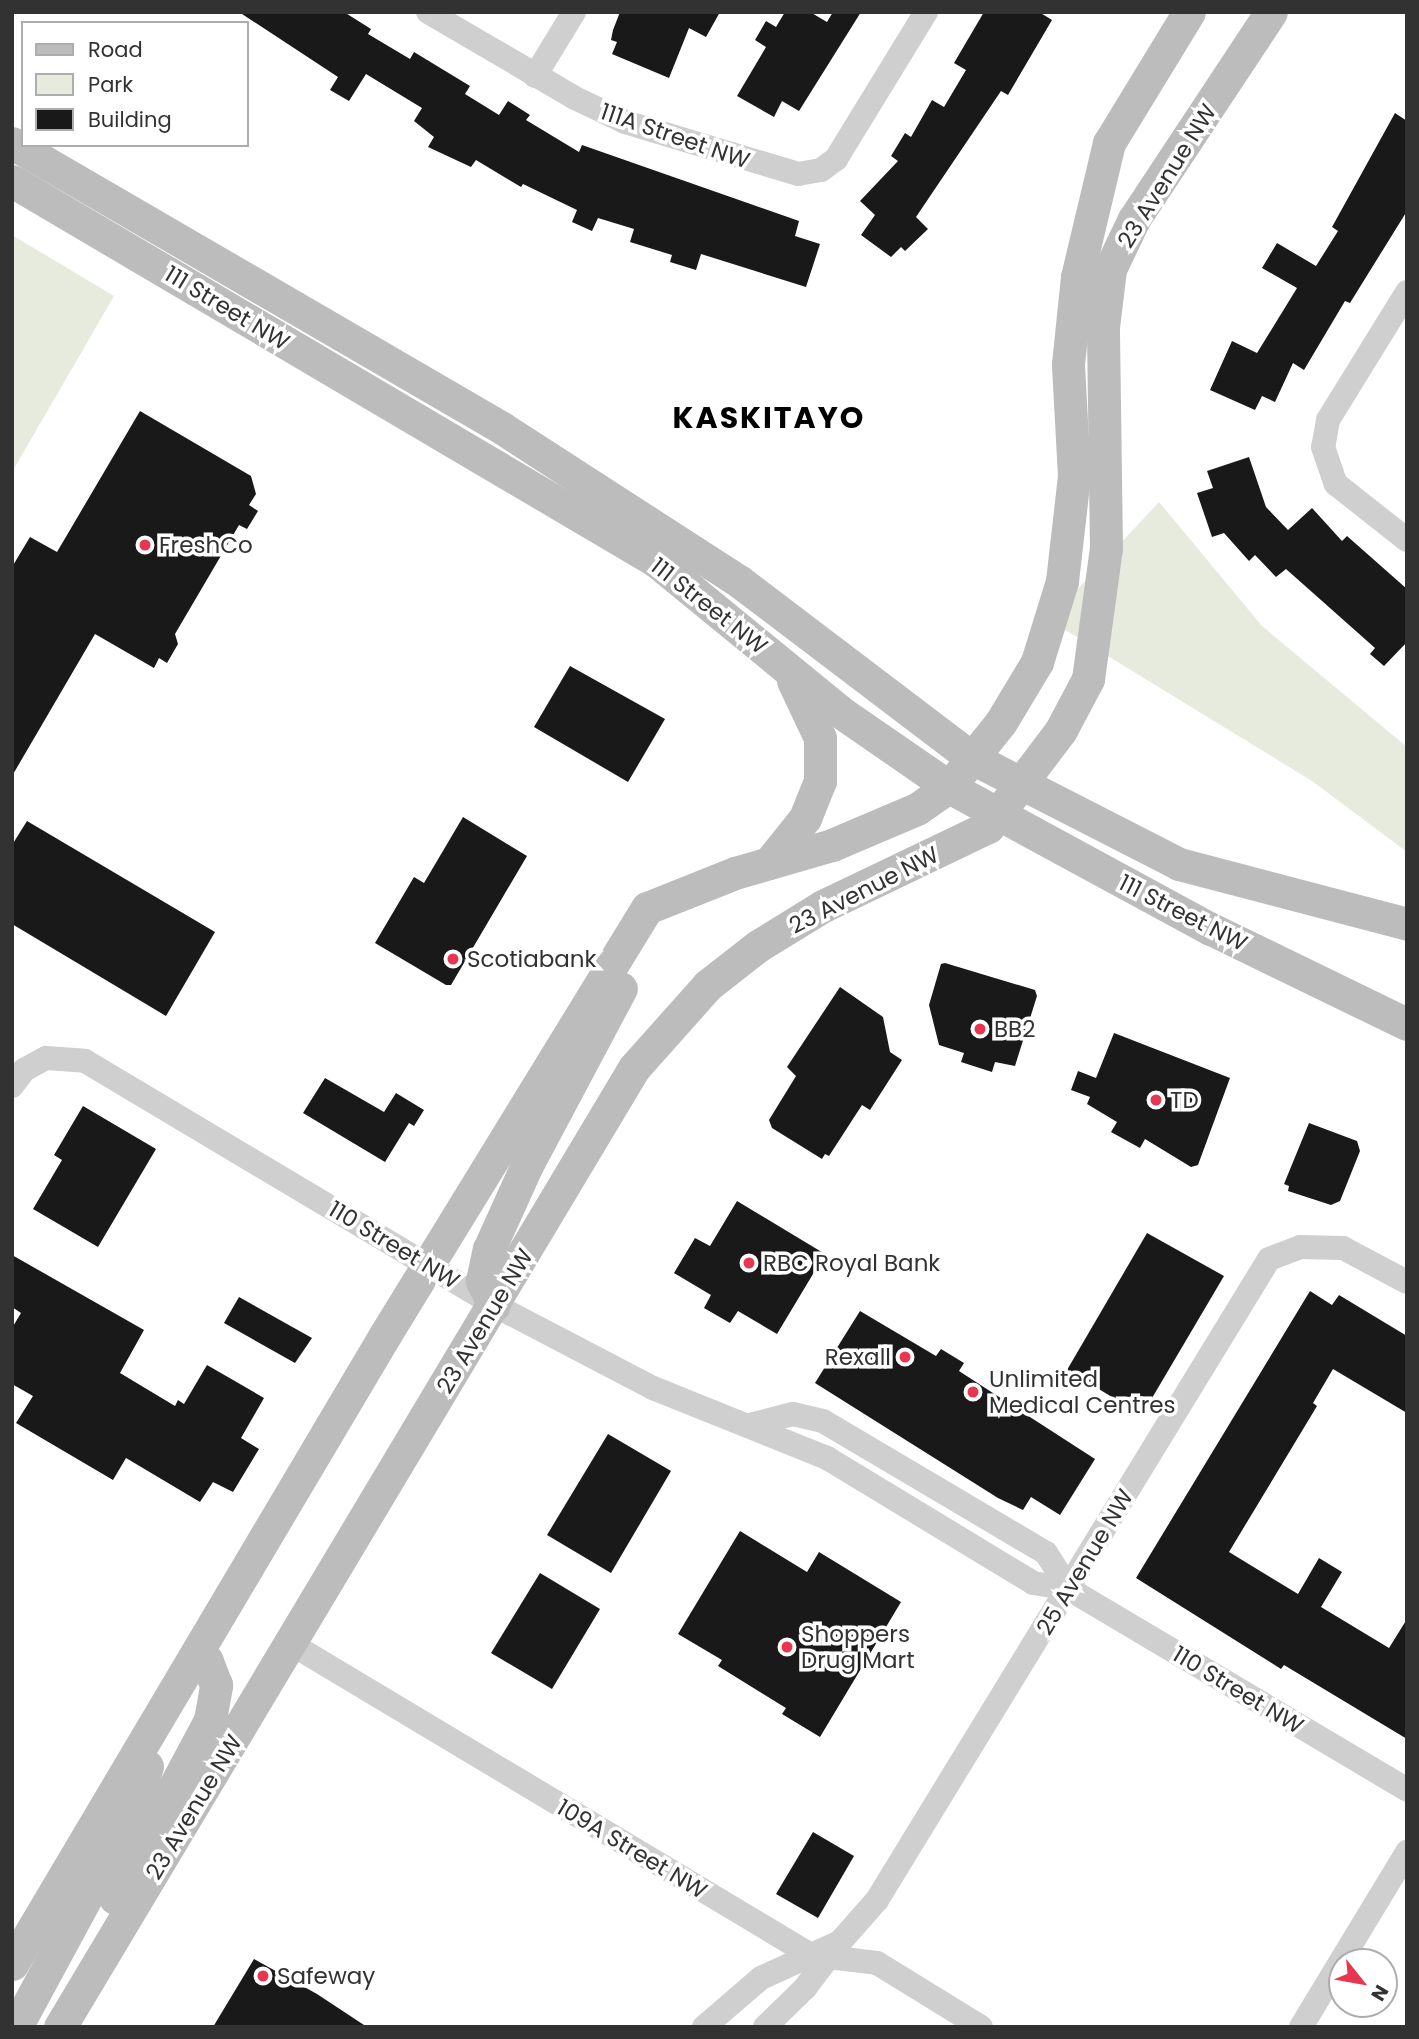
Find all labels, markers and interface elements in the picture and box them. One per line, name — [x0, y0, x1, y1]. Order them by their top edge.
legend — [21, 21, 248, 147]
text: Road — [88, 35, 143, 64]
text: Park — [88, 70, 133, 99]
street label: 111A Street NW — [597, 98, 753, 174]
street label: 23 Avenue NW — [1112, 99, 1222, 253]
text: Building — [88, 105, 172, 134]
street label: 111 Street NW — [160, 260, 294, 356]
district label: KASKITAYO — [674, 400, 864, 436]
place label: FreshCo — [159, 531, 253, 559]
marker: FreshCo — [137, 537, 153, 553]
street label: 111 Street NW — [645, 552, 773, 660]
street label: 23 Avenue NW — [785, 840, 943, 940]
street label: 111 Street NW — [1114, 869, 1252, 957]
place label: Scotiabank — [467, 945, 596, 973]
marker: Scotiabank — [445, 951, 461, 967]
place label: BB2 — [994, 1015, 1035, 1043]
marker: BB2 — [972, 1021, 988, 1037]
place label: TD — [1170, 1086, 1199, 1114]
marker: TD — [1148, 1092, 1164, 1108]
street label: 110 Street NW — [324, 1195, 464, 1295]
street label: 23 Avenue NW — [431, 1244, 539, 1398]
place label: RBC Royal Bank — [763, 1249, 940, 1277]
marker: RBC Royal Bank — [741, 1255, 757, 1271]
place label: Rexall — [825, 1343, 891, 1371]
marker: Rexall — [897, 1349, 913, 1365]
place label: Unlimited Medical Centres — [989, 1365, 1176, 1419]
marker: Unlimited Medical Centres — [963, 1382, 983, 1402]
street label: 25 Avenue NW — [1031, 1484, 1139, 1640]
place label: Shoppers Drug Mart — [801, 1620, 915, 1674]
marker: Shoppers Drug Mart — [779, 1639, 795, 1655]
street label: 110 Street NW — [1168, 1640, 1308, 1740]
street label: 23 Avenue NW — [140, 1730, 248, 1884]
street label: 109A Street NW — [552, 1793, 712, 1905]
north arrow — [1328, 1948, 1398, 2018]
place label: Safeway — [277, 1962, 375, 1990]
marker: Safeway — [255, 1968, 271, 1984]
text: N — [1364, 1980, 1395, 2006]

